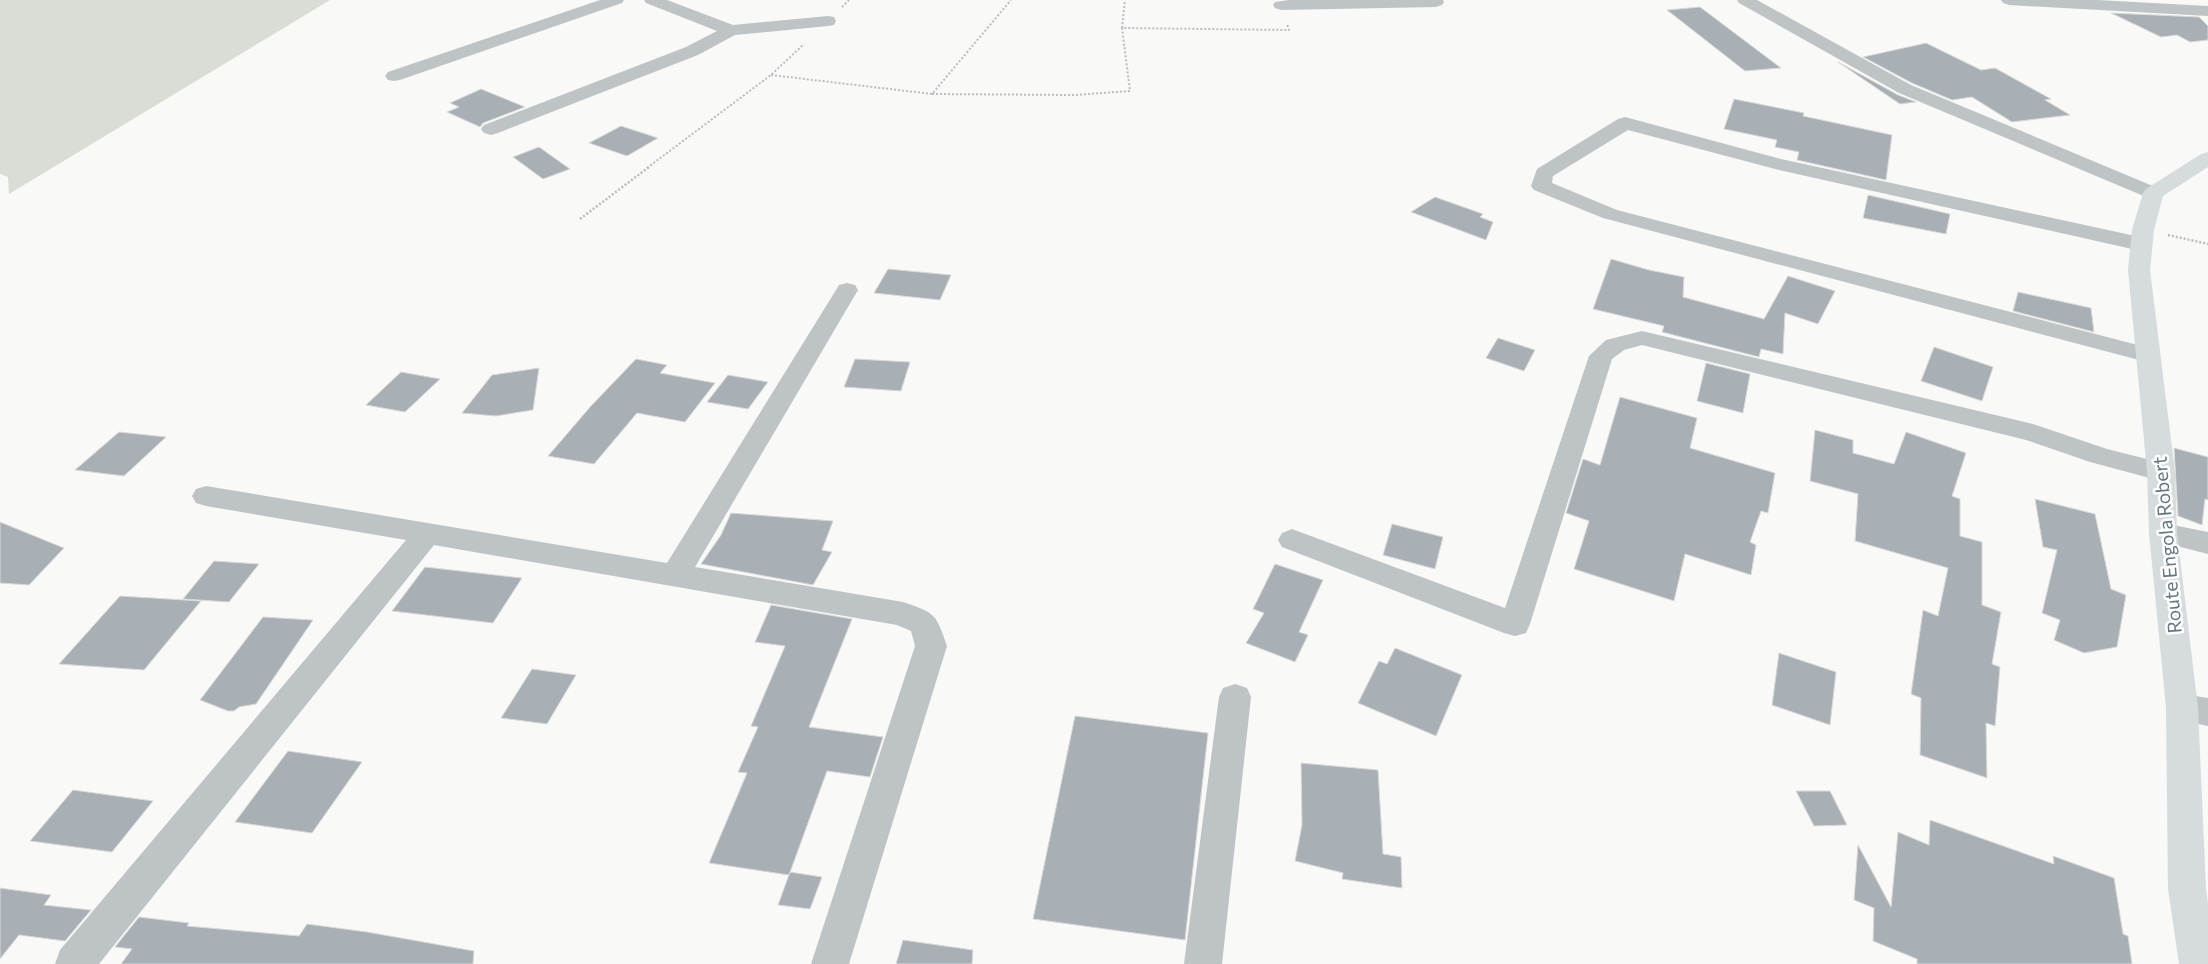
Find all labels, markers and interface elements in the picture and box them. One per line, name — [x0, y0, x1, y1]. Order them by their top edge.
street label: Route Engola Robert — [2147, 455, 2186, 634]

